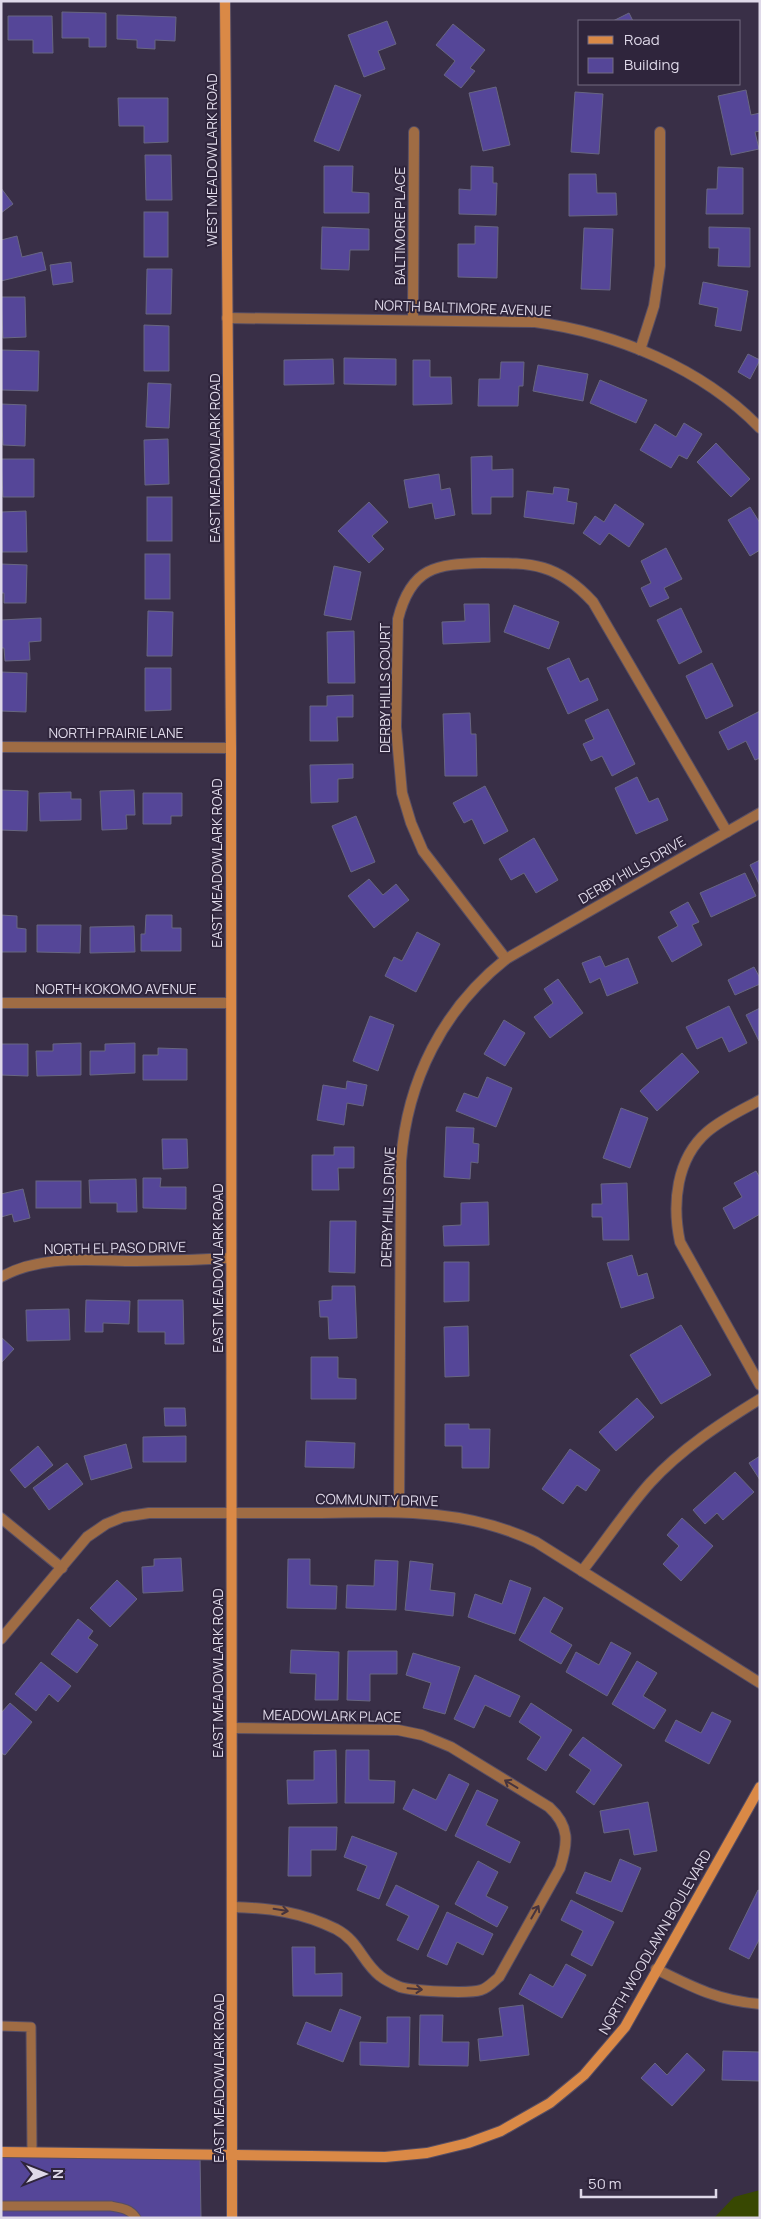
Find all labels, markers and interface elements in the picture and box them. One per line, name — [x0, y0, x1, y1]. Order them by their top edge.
legend — [578, 20, 741, 85]
text: Road — [624, 29, 660, 50]
text: Building — [624, 54, 679, 75]
street label: WEST MEADOWLARK ROAD — [202, 73, 221, 247]
street label: BALTIMORE PLACE — [390, 167, 409, 285]
street label: NORTH BALTIMORE AVENUE — [374, 295, 552, 320]
street label: EAST MEADOWLARK ROAD — [205, 373, 224, 543]
street label: DERBY HILLS COURT — [375, 622, 394, 753]
street label: NORTH PRAIRIE LANE — [48, 723, 184, 742]
street label: EAST MEADOWLARK ROAD — [207, 778, 226, 948]
street label: DERBY HILLS DRIVE — [575, 831, 689, 908]
street label: NORTH KOKOMO AVENUE — [35, 979, 197, 998]
street label: DERBY HILLS DRIVE — [376, 1146, 399, 1268]
street label: EAST MEADOWLARK ROAD — [208, 1183, 227, 1353]
street label: NORTH EL PASO DRIVE — [44, 1237, 186, 1258]
street label: COMMUNITY DRIVE — [315, 1489, 439, 1510]
street label: EAST MEADOWLARK ROAD — [208, 1588, 227, 1758]
street label: MEADOWLARK PLACE — [263, 1705, 402, 1726]
one-way arrow — [505, 1778, 519, 1788]
street label: NORTH WOODLAWN BOULEVARD — [594, 1846, 715, 2038]
one-way arrow — [272, 1905, 288, 1915]
one-way arrow — [530, 1905, 540, 1920]
one-way arrow — [407, 1984, 423, 1994]
street label: EAST MEADOWLARK ROAD — [209, 1993, 228, 2163]
north arrow — [20, 2149, 70, 2199]
scale bar — [581, 2166, 716, 2198]
text: N — [49, 2169, 68, 2179]
text: 50 m — [588, 2173, 622, 2194]

